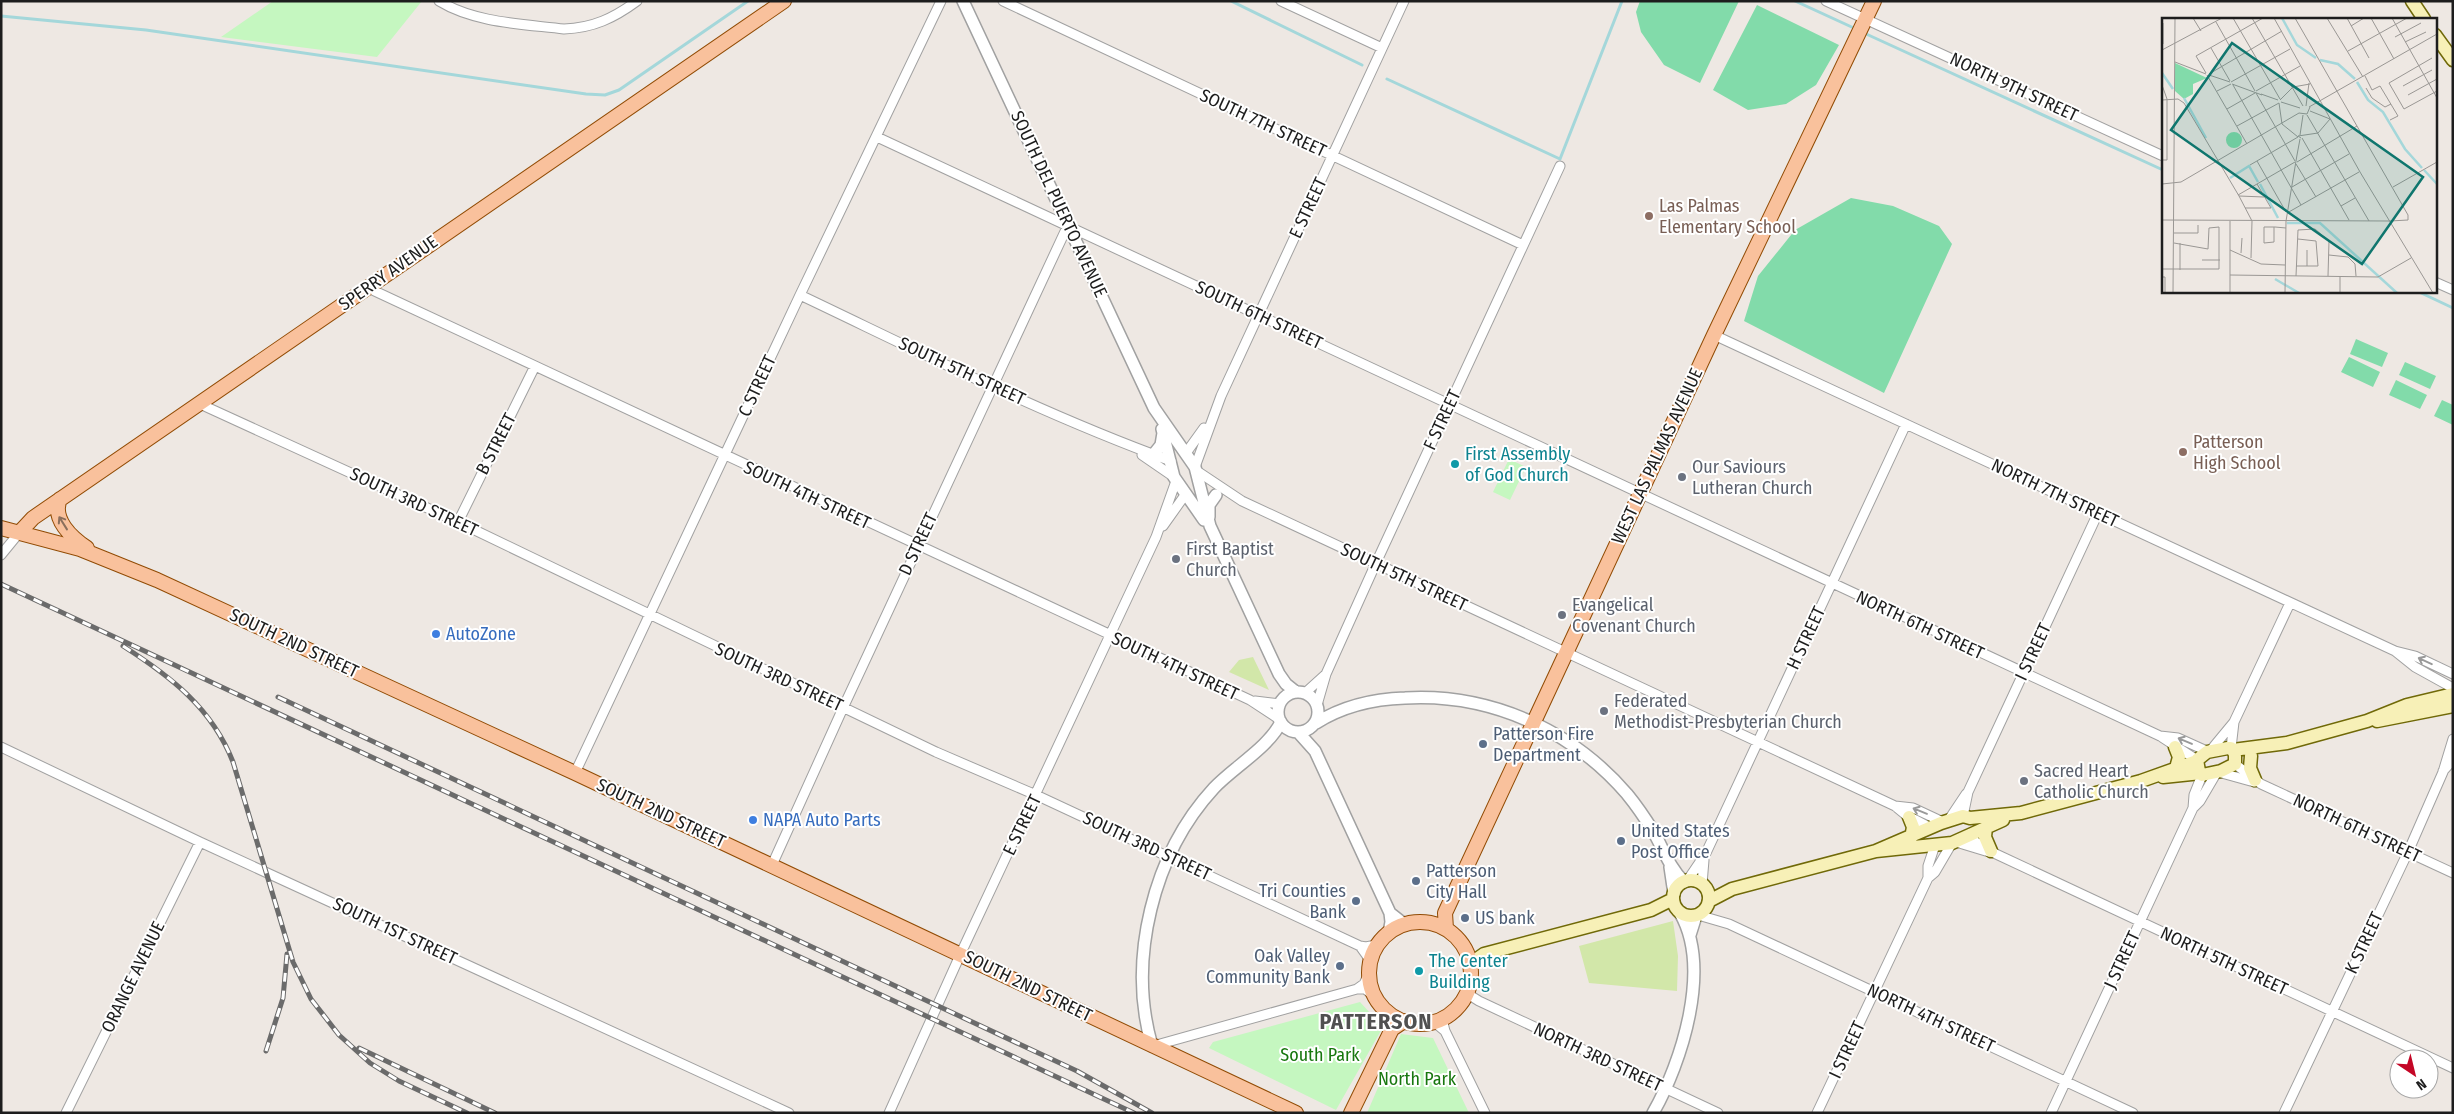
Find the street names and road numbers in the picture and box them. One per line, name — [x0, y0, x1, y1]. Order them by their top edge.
street label: NORTH 9TH STREET — [1946, 48, 2082, 127]
street label: SOUTH 7TH STREET — [1196, 84, 1330, 162]
street label: SOUTH DEL PUERTO AVENUE — [1006, 107, 1112, 301]
street label: E STREET — [1284, 173, 1332, 242]
street label: SPERRY AVENUE — [334, 231, 442, 315]
street label: SOUTH 6TH STREET — [1192, 276, 1327, 354]
street label: SOUTH 5TH STREET — [895, 332, 1029, 410]
street label: C STREET — [733, 351, 781, 420]
street label: WEST LAS PALMAS AVENUE — [1607, 365, 1707, 547]
street label: F STREET — [1419, 386, 1466, 454]
street label: B STREET — [471, 409, 521, 478]
street label: NORTH 7TH STREET — [1988, 454, 2123, 532]
street label: SOUTH 4TH STREET — [740, 456, 875, 534]
street label: SOUTH 3RD STREET — [346, 463, 482, 542]
street label: D STREET — [894, 509, 942, 579]
street label: SOUTH 5TH STREET — [1337, 538, 1471, 616]
street label: NORTH 6TH STREET — [1853, 586, 1988, 665]
street label: H STREET — [1782, 602, 1830, 673]
street label: SOUTH 2ND STREET — [226, 604, 363, 683]
street label: I STREET — [2010, 619, 2056, 684]
street label: SOUTH 4TH STREET — [1108, 627, 1243, 705]
street label: SOUTH 3RD STREET — [711, 638, 847, 717]
street label: SOUTH 2ND STREET — [593, 774, 730, 853]
street label: NORTH 6TH STREET — [2290, 789, 2425, 868]
street label: E STREET — [998, 791, 1046, 859]
street label: SOUTH 3RD STREET — [1079, 807, 1215, 886]
street label: SOUTH 1ST STREET — [329, 893, 461, 970]
street label: K STREET — [2340, 908, 2388, 977]
street label: ORANGE AVENUE — [97, 918, 169, 1036]
street label: NORTH 5TH STREET — [2157, 922, 2292, 1000]
street label: J STREET — [2099, 927, 2145, 992]
street label: SOUTH 2ND STREET — [960, 945, 1096, 1027]
street label: NORTH 4TH STREET — [1864, 979, 1999, 1057]
street label: I STREET — [1824, 1017, 1870, 1082]
street label: NORTH 3RD STREET — [1530, 1018, 1667, 1097]

